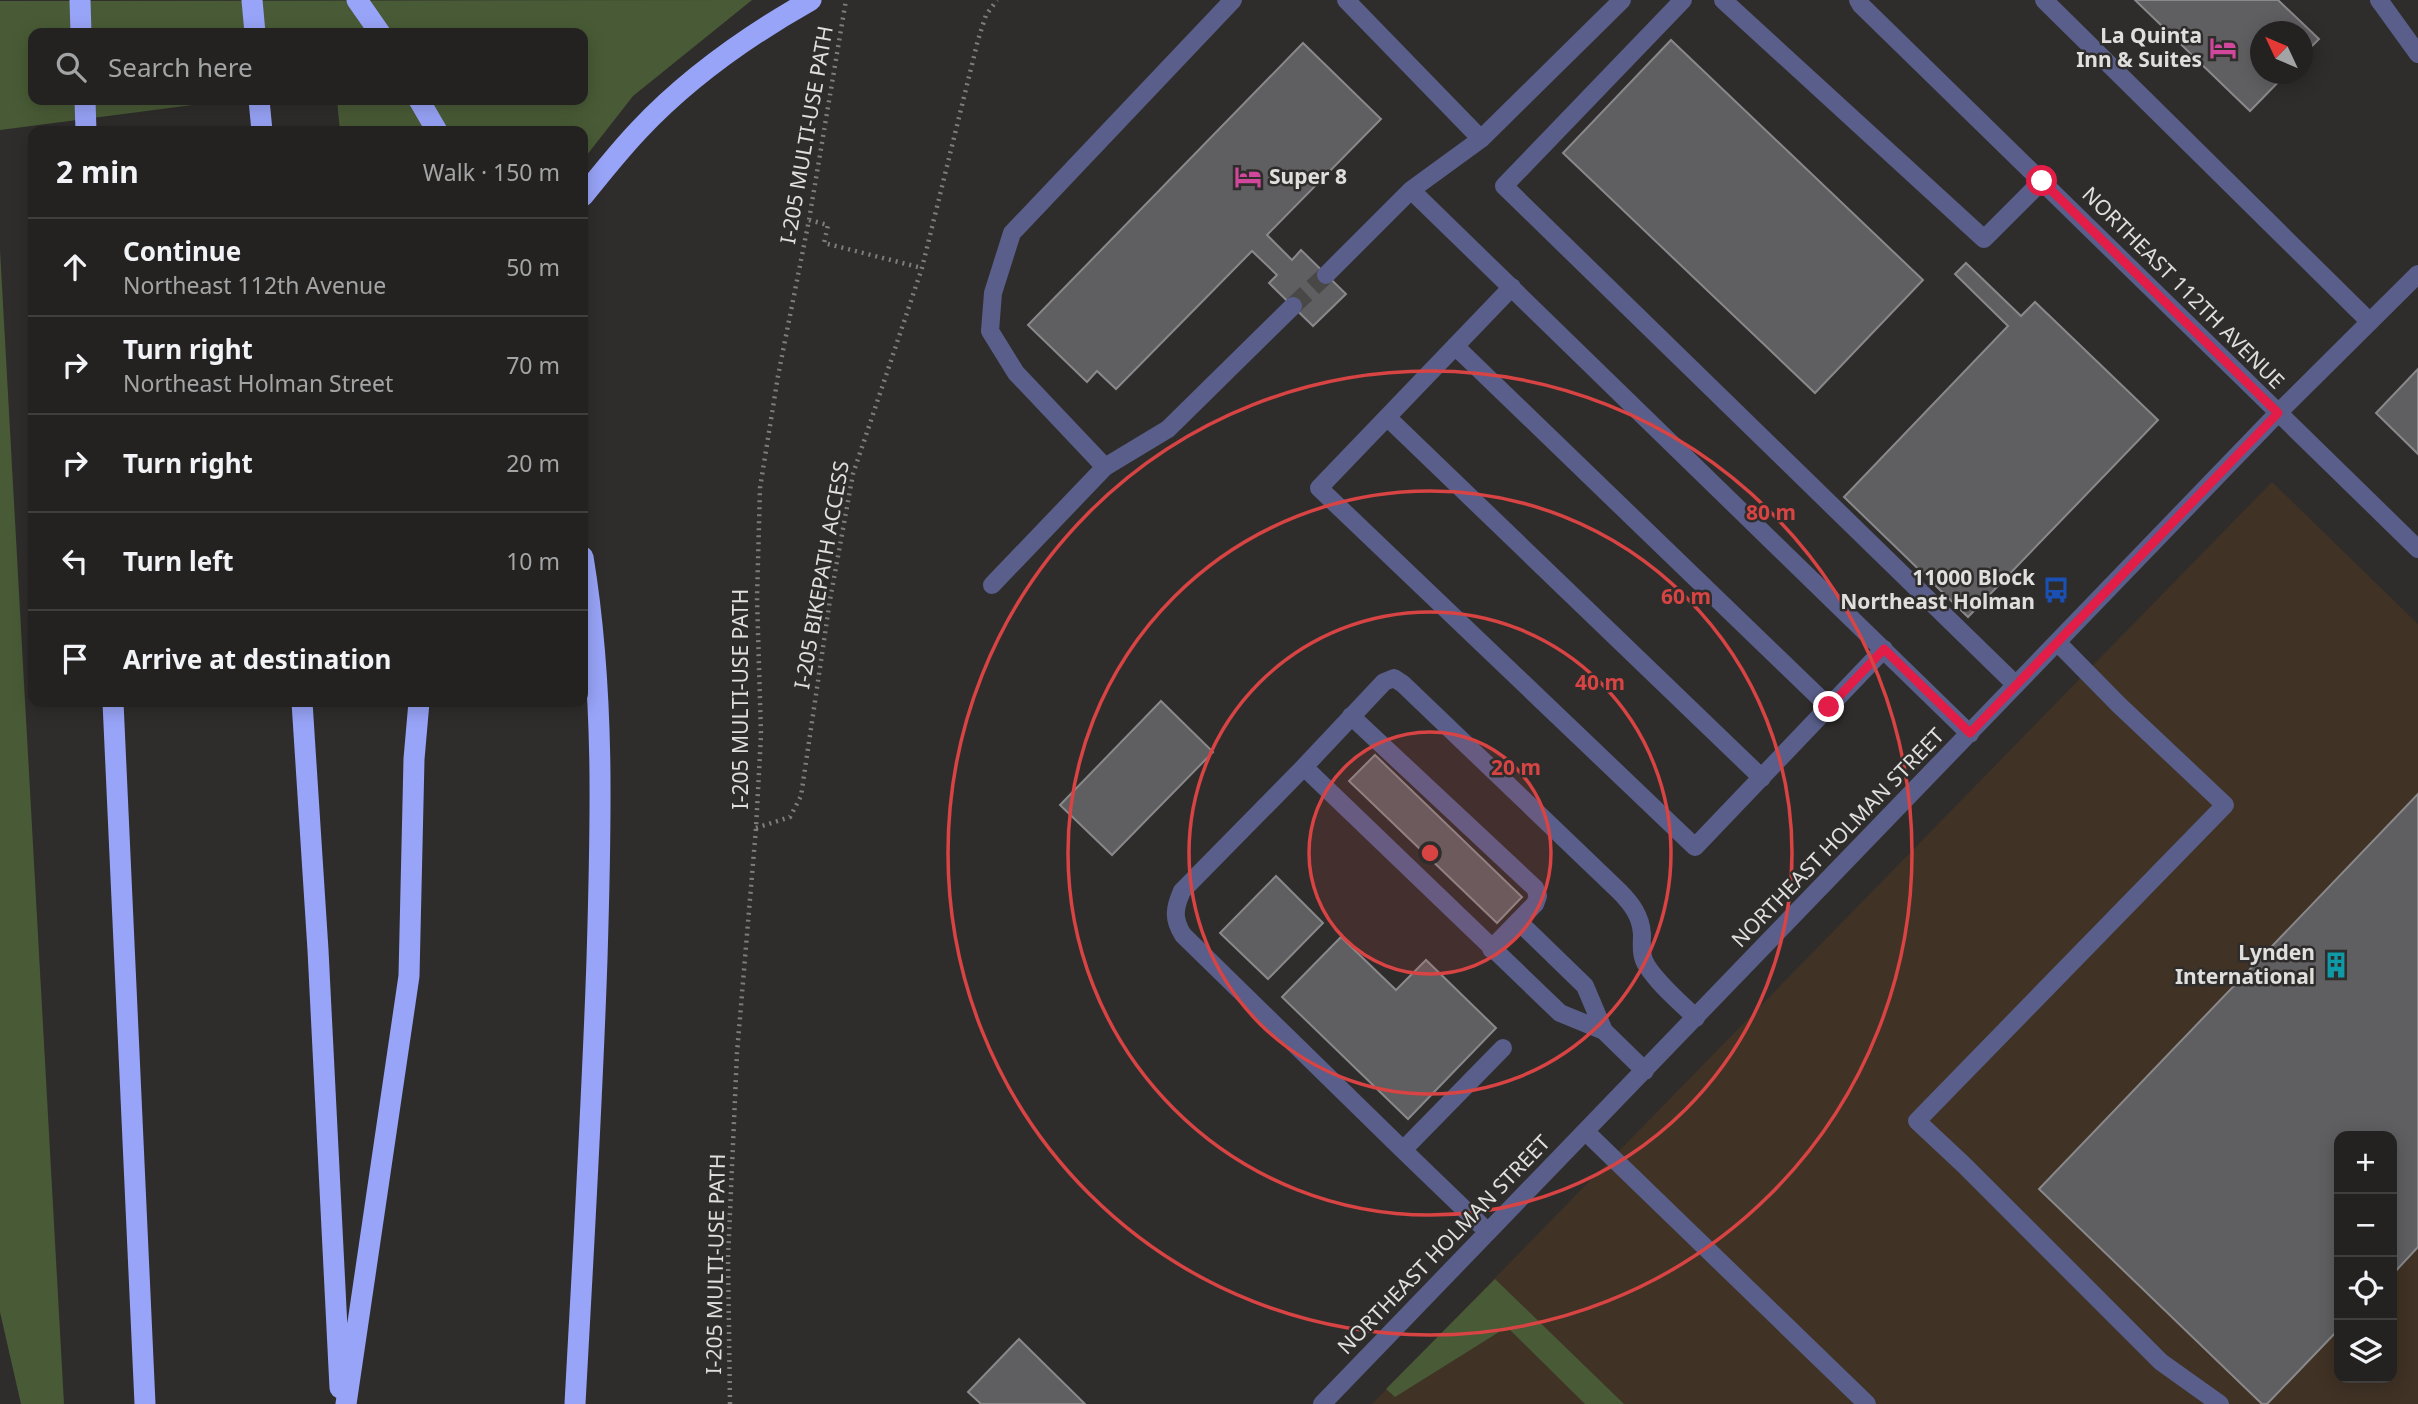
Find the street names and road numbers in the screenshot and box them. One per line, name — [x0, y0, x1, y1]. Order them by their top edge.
street label: I-205 MULTI-USE PATH — [773, 24, 839, 246]
street label: NORTHEAST 112TH AVENUE — [2077, 180, 2291, 394]
street label: I-205 BIKEPATH ACCESS — [787, 459, 855, 691]
street label: I-205 MULTI-USE PATH — [726, 589, 754, 809]
street label: NORTHEAST HOLMAN STREET — [1725, 721, 1950, 953]
street label: NORTHEAST HOLMAN STREET — [1331, 1128, 1556, 1360]
street label: I-205 MULTI-USE PATH — [699, 1153, 731, 1375]

